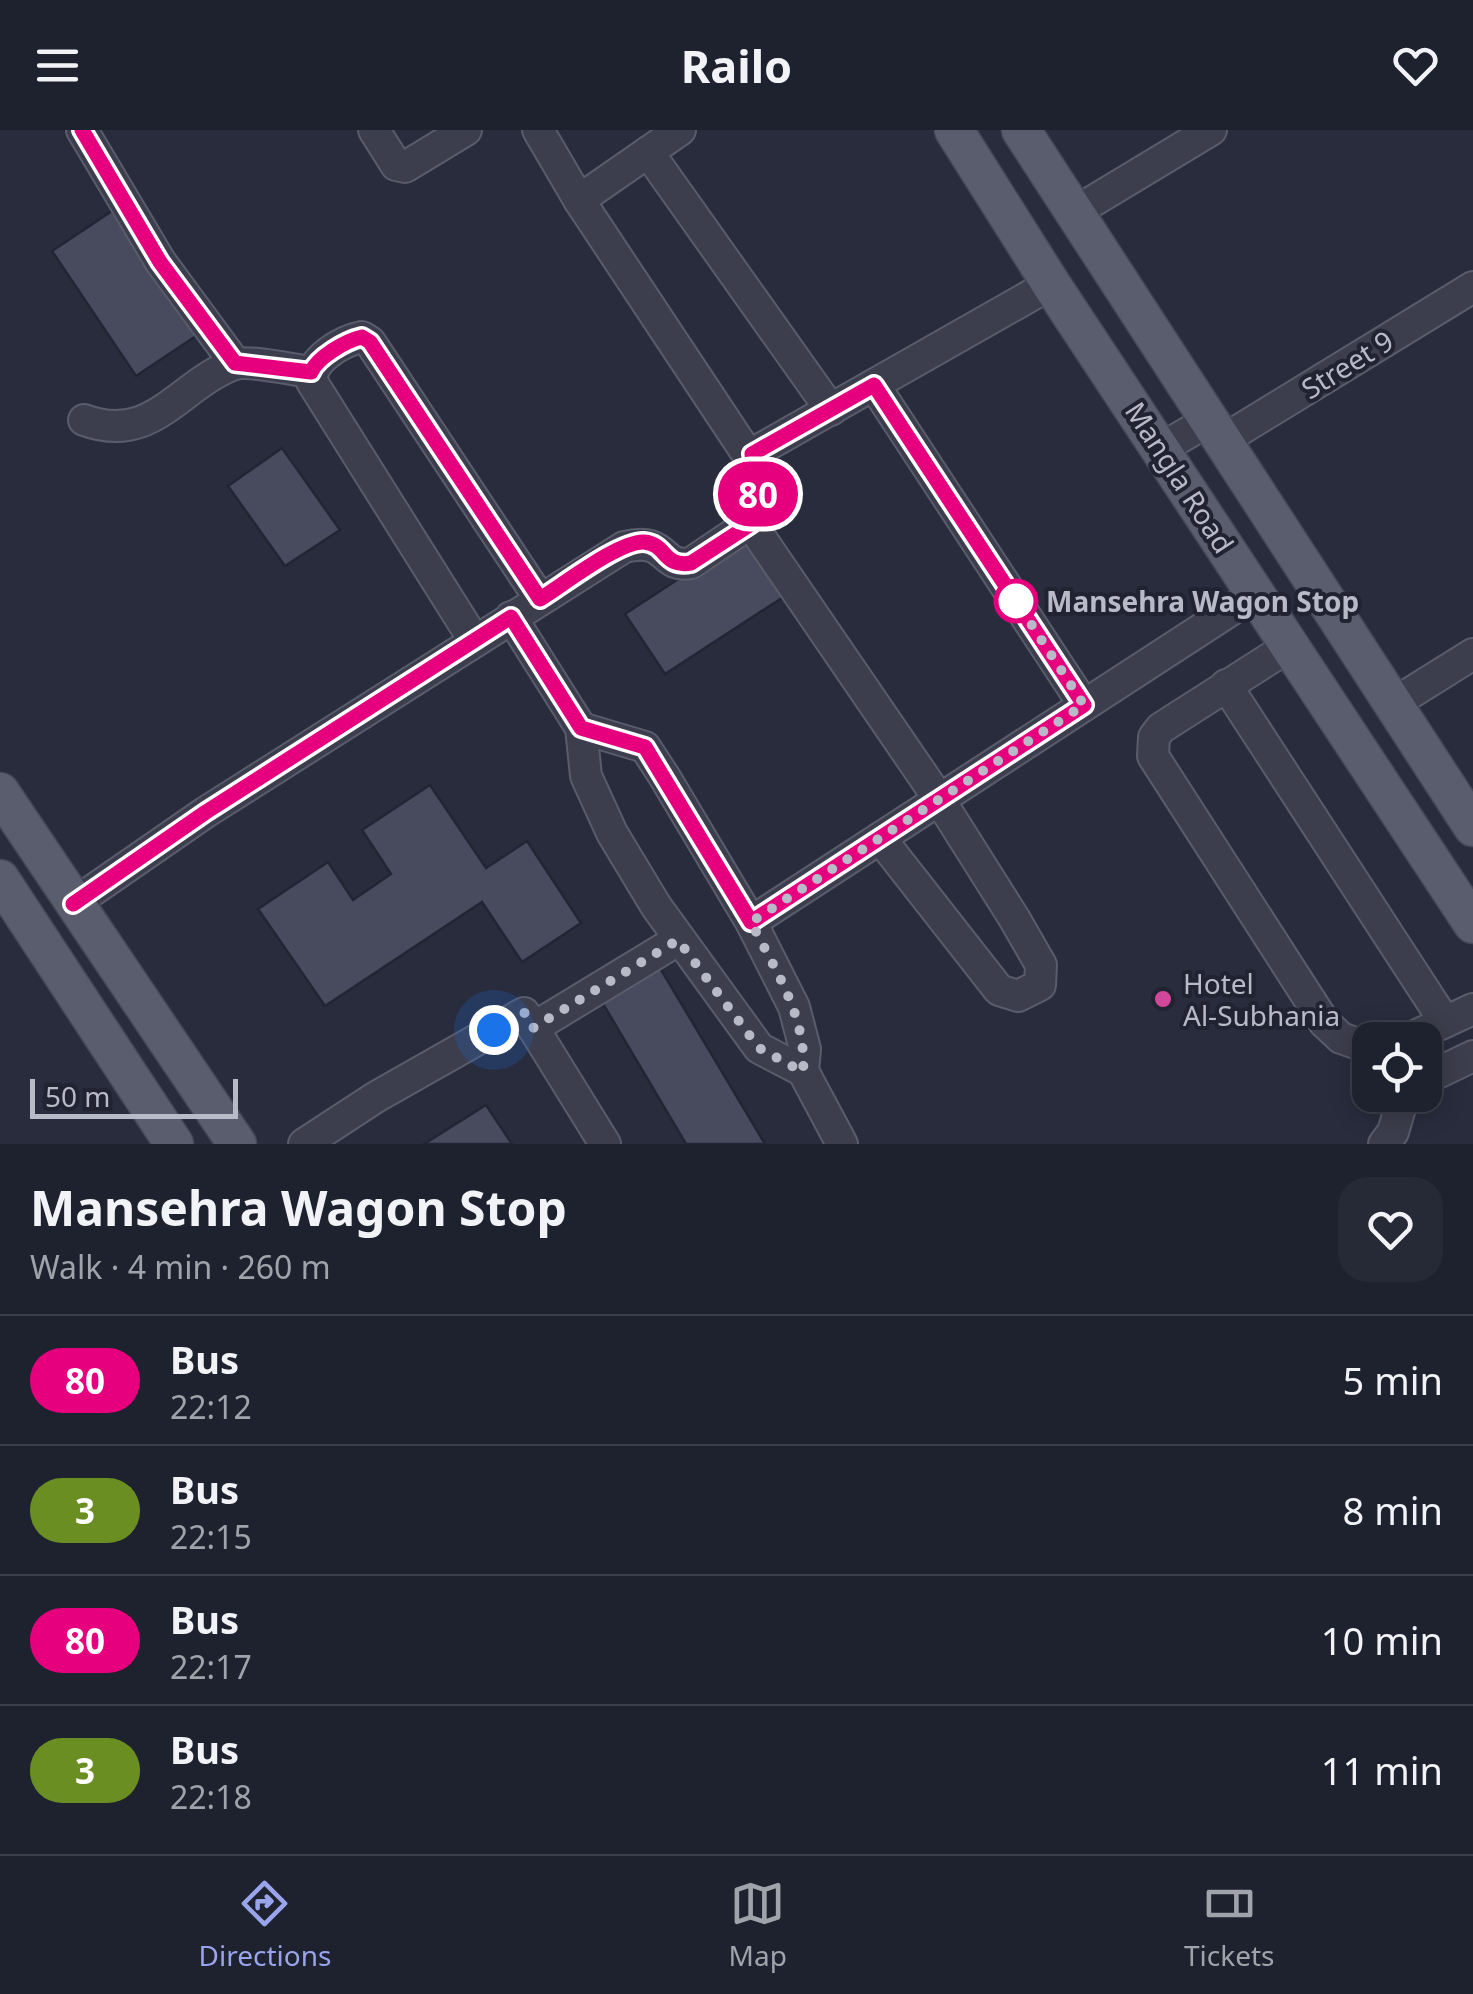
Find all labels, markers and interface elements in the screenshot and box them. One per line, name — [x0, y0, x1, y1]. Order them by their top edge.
text: Railo — [681, 35, 792, 96]
icon: menu — [30, 38, 85, 93]
icon: heart — [1388, 38, 1443, 93]
street label: Street 9 — [1294, 321, 1400, 407]
street label: Mangla Road — [1117, 394, 1243, 560]
line badge: 80 — [713, 462, 803, 526]
text: 80 — [738, 471, 778, 518]
marker: Mansehra Wagon Stop — [995, 580, 1037, 622]
place label: Mansehra Wagon Stop — [1046, 582, 1359, 620]
place label: Hotel Al-Subhania — [1183, 964, 1340, 1034]
marker: Hotel Al-Subhania — [1152, 988, 1174, 1010]
your location — [469, 1005, 519, 1055]
map controls — [1352, 1022, 1442, 1112]
button: locate — [1352, 1022, 1442, 1112]
scale bar — [30, 1074, 238, 1118]
text: 50 m — [45, 1077, 111, 1115]
text: Mansehra Wagon Stop — [30, 1175, 567, 1240]
button: heart — [1338, 1177, 1443, 1282]
text: Walk · 4 min · 260 m — [30, 1245, 331, 1288]
text: Bus — [170, 1333, 239, 1385]
text: 5 min — [1343, 1354, 1443, 1406]
text: 80 — [65, 1357, 105, 1404]
text: 22:12 — [170, 1385, 252, 1428]
text: Bus — [170, 1463, 239, 1515]
text: 8 min — [1343, 1484, 1443, 1536]
text: 3 — [75, 1487, 95, 1534]
text: 22:15 — [170, 1515, 252, 1558]
text: Bus — [170, 1593, 239, 1645]
text: 10 min — [1321, 1614, 1443, 1666]
text: 80 — [65, 1617, 105, 1664]
text: 22:17 — [170, 1645, 252, 1688]
text: Bus — [170, 1723, 239, 1775]
text: 11 min — [1321, 1744, 1443, 1796]
text: 3 — [75, 1747, 95, 1794]
text: 22:18 — [170, 1775, 252, 1818]
tab: Directions — [199, 1876, 331, 1974]
tab: Map — [729, 1876, 787, 1974]
tab: Tickets — [1184, 1876, 1274, 1974]

